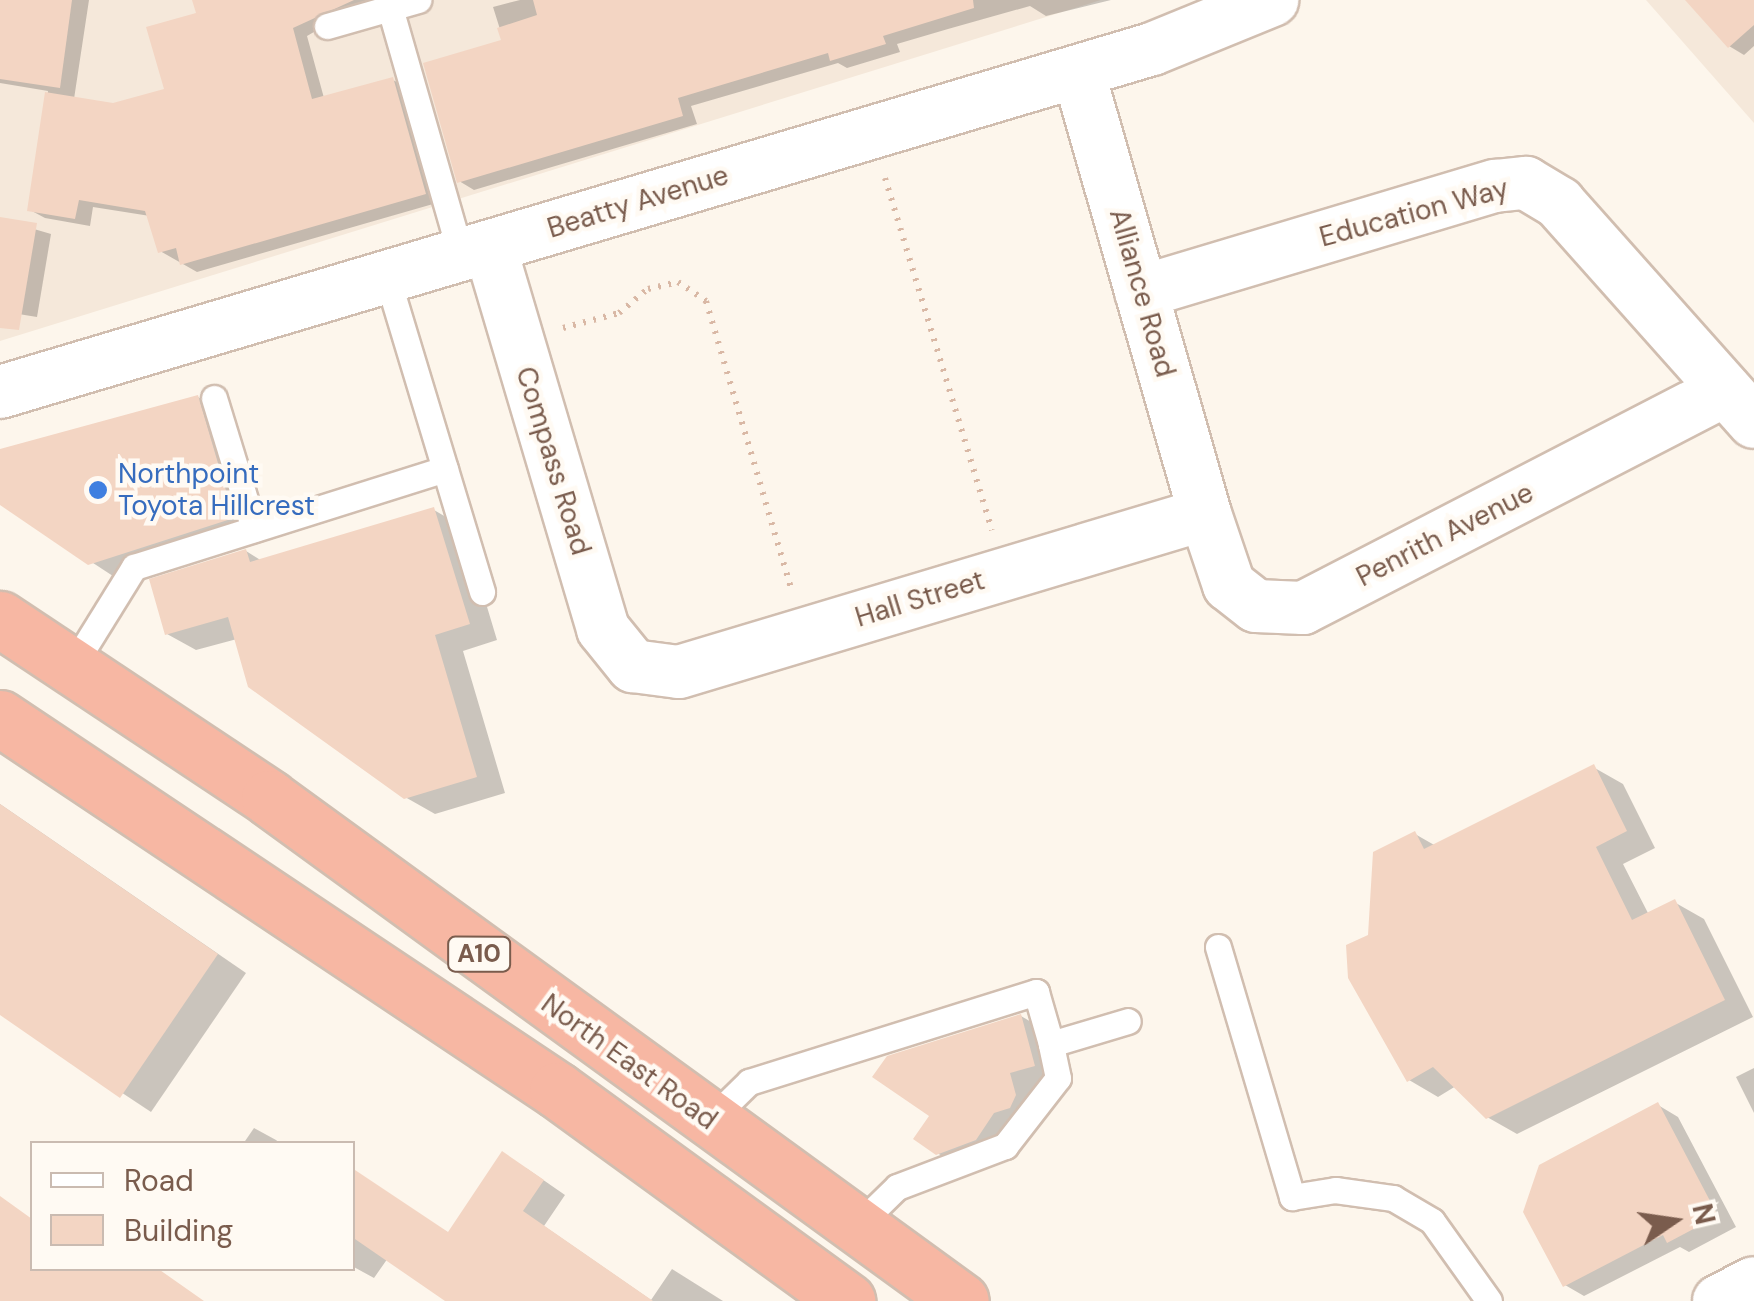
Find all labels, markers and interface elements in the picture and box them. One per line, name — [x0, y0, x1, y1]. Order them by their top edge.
street label: Beatty Avenue — [543, 158, 733, 246]
street label: Education Way — [1316, 172, 1512, 254]
street label: Alliance Road — [1102, 205, 1182, 381]
street label: Compass Road — [508, 363, 598, 559]
place label: Northpoint Toyota Hillcrest — [118, 457, 315, 523]
street label: Penrith Avenue — [1351, 476, 1539, 594]
marker: Northpoint Toyota Hillcrest — [87, 479, 109, 501]
street label: Hall Street — [851, 563, 989, 635]
road number: A10 — [446, 934, 512, 974]
street label: North East Road — [535, 987, 723, 1137]
legend — [30, 1141, 355, 1271]
text: Road — [124, 1161, 194, 1200]
north arrow — [1624, 1171, 1724, 1271]
text: N — [1683, 1200, 1724, 1228]
text: Building — [124, 1211, 233, 1250]

